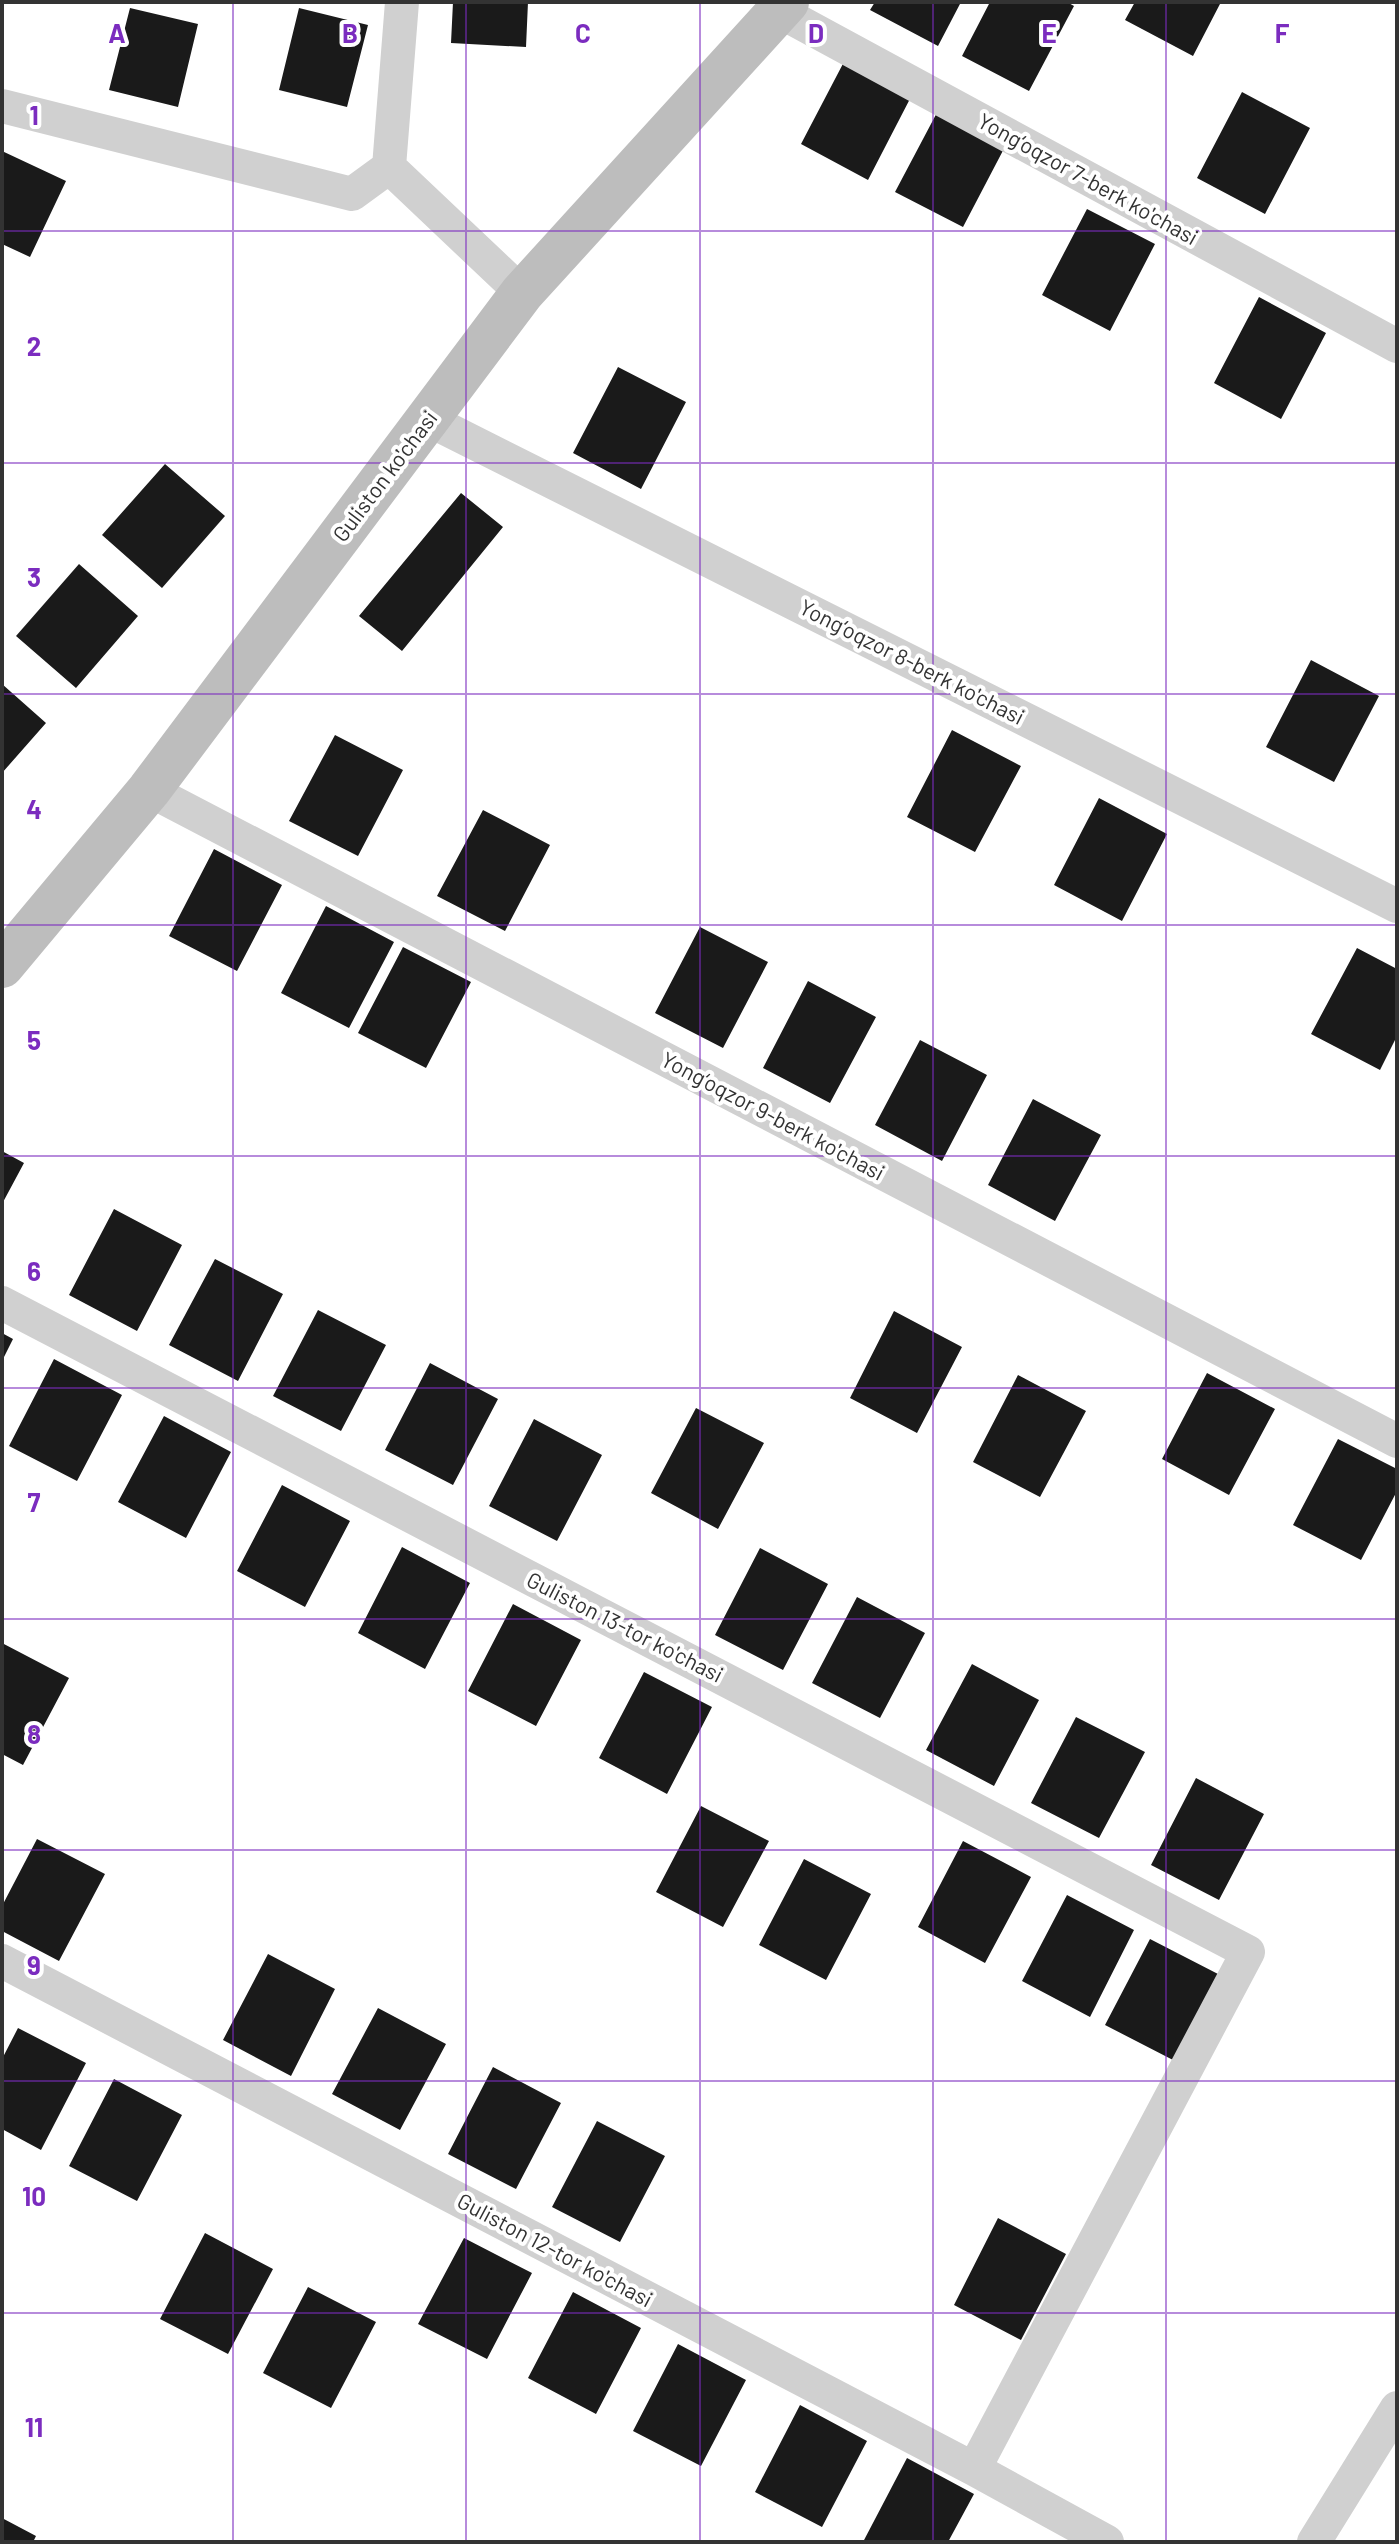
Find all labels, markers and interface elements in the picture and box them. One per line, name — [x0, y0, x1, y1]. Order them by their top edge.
text: A — [108, 17, 126, 48]
text: B — [342, 17, 358, 48]
text: C — [575, 17, 591, 48]
text: D — [808, 17, 824, 48]
text: E — [1041, 17, 1057, 48]
text: F — [1275, 17, 1290, 48]
text: 1 — [29, 99, 39, 130]
street label: Yong‘oqzor 7-berk ko'chasi — [974, 107, 1203, 250]
text: 2 — [27, 330, 41, 361]
street label: Guliston ko'chasi — [326, 405, 442, 546]
text: 3 — [27, 561, 41, 592]
street label: Yong‘oqzor 8-berk ko'chasi — [796, 593, 1029, 729]
text: 4 — [26, 793, 42, 824]
text: 5 — [27, 1024, 41, 1055]
street label: Yong‘oqzor 9-berk ko'chasi — [657, 1045, 889, 1185]
text: 6 — [27, 1255, 41, 1286]
text: 7 — [28, 1486, 41, 1517]
street label: Guliston 13-tor ko'chasi — [523, 1565, 728, 1687]
text: 8 — [27, 1718, 41, 1749]
text: 9 — [27, 1949, 41, 1980]
text: 10 — [22, 2180, 46, 2211]
street label: Guliston 12-tor ko'chasi — [453, 2187, 658, 2312]
text: 11 — [25, 2411, 43, 2442]

